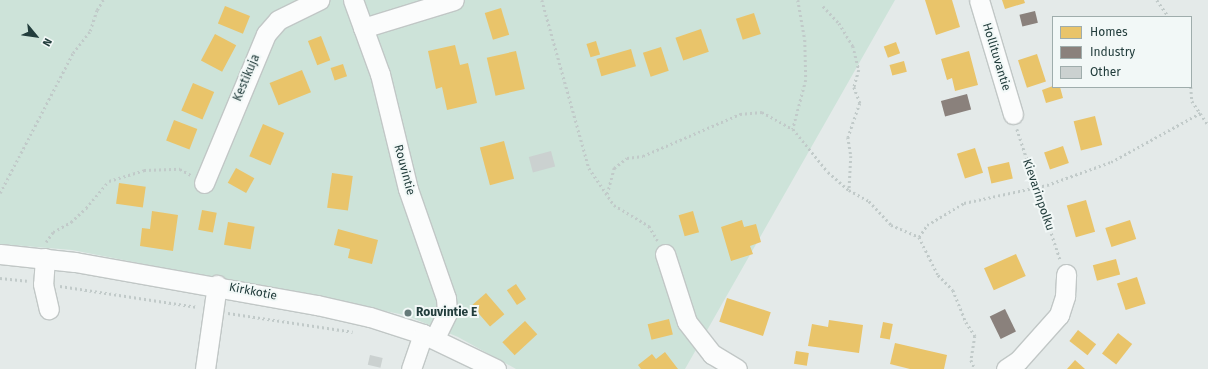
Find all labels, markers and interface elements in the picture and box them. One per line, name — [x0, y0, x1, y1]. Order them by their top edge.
north arrow — [16, 16, 56, 56]
legend — [1052, 16, 1192, 88]
street label: Hollituvantie — [979, 21, 1013, 93]
text: Homes — [1090, 25, 1128, 39]
text: N — [39, 36, 54, 48]
text: Industry — [1090, 45, 1135, 59]
street label: Kestikuja — [231, 52, 263, 104]
text: Other — [1090, 65, 1121, 79]
street label: Rouvintie — [390, 143, 418, 197]
street label: Kievarinpolku — [1019, 157, 1057, 233]
street label: Kirkkotie — [228, 280, 278, 304]
place label: Rouvintie E — [416, 306, 477, 320]
marker: Rouvintie E — [403, 308, 413, 318]

